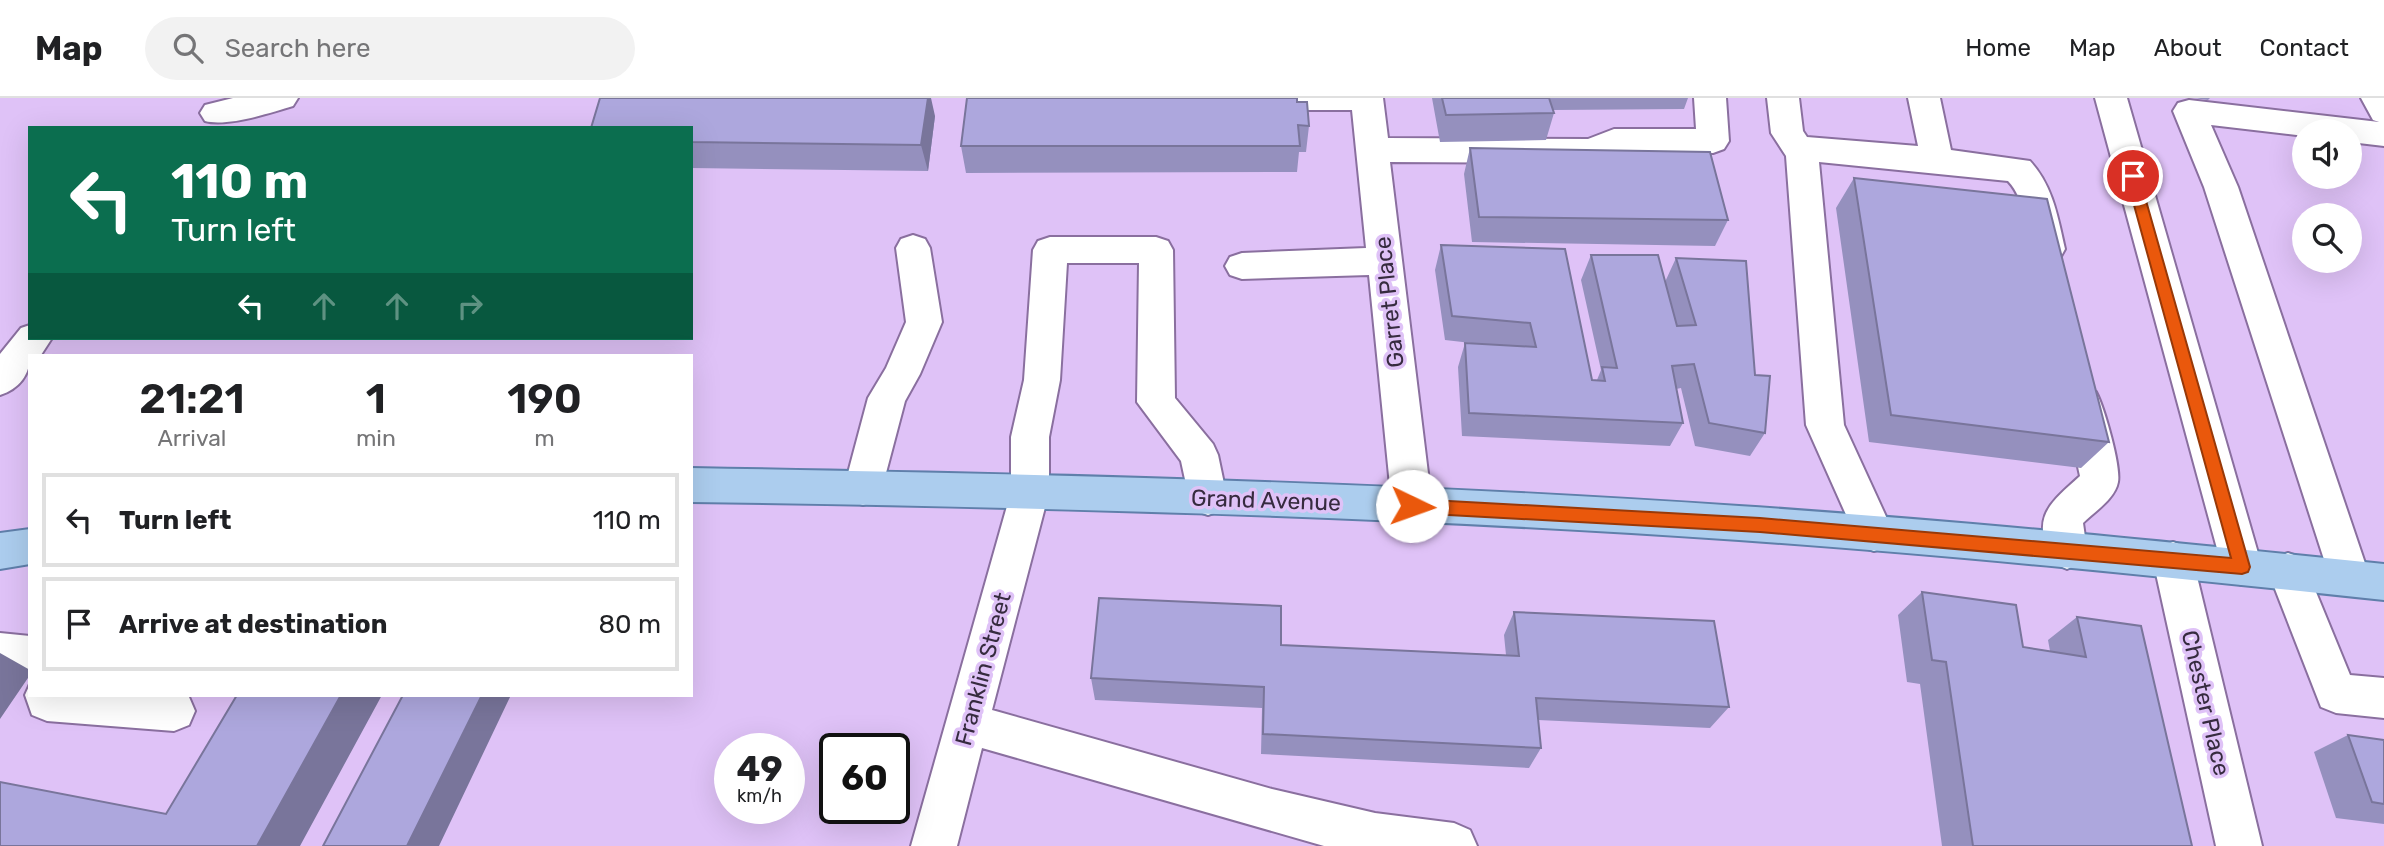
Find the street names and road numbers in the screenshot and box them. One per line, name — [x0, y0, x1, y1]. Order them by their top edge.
street label: Garret Place — [1368, 235, 1410, 369]
street label: Grand Avenue — [1190, 483, 1342, 517]
street label: Franklin Street — [949, 589, 1017, 749]
street label: Chester Place — [2176, 628, 2236, 778]

